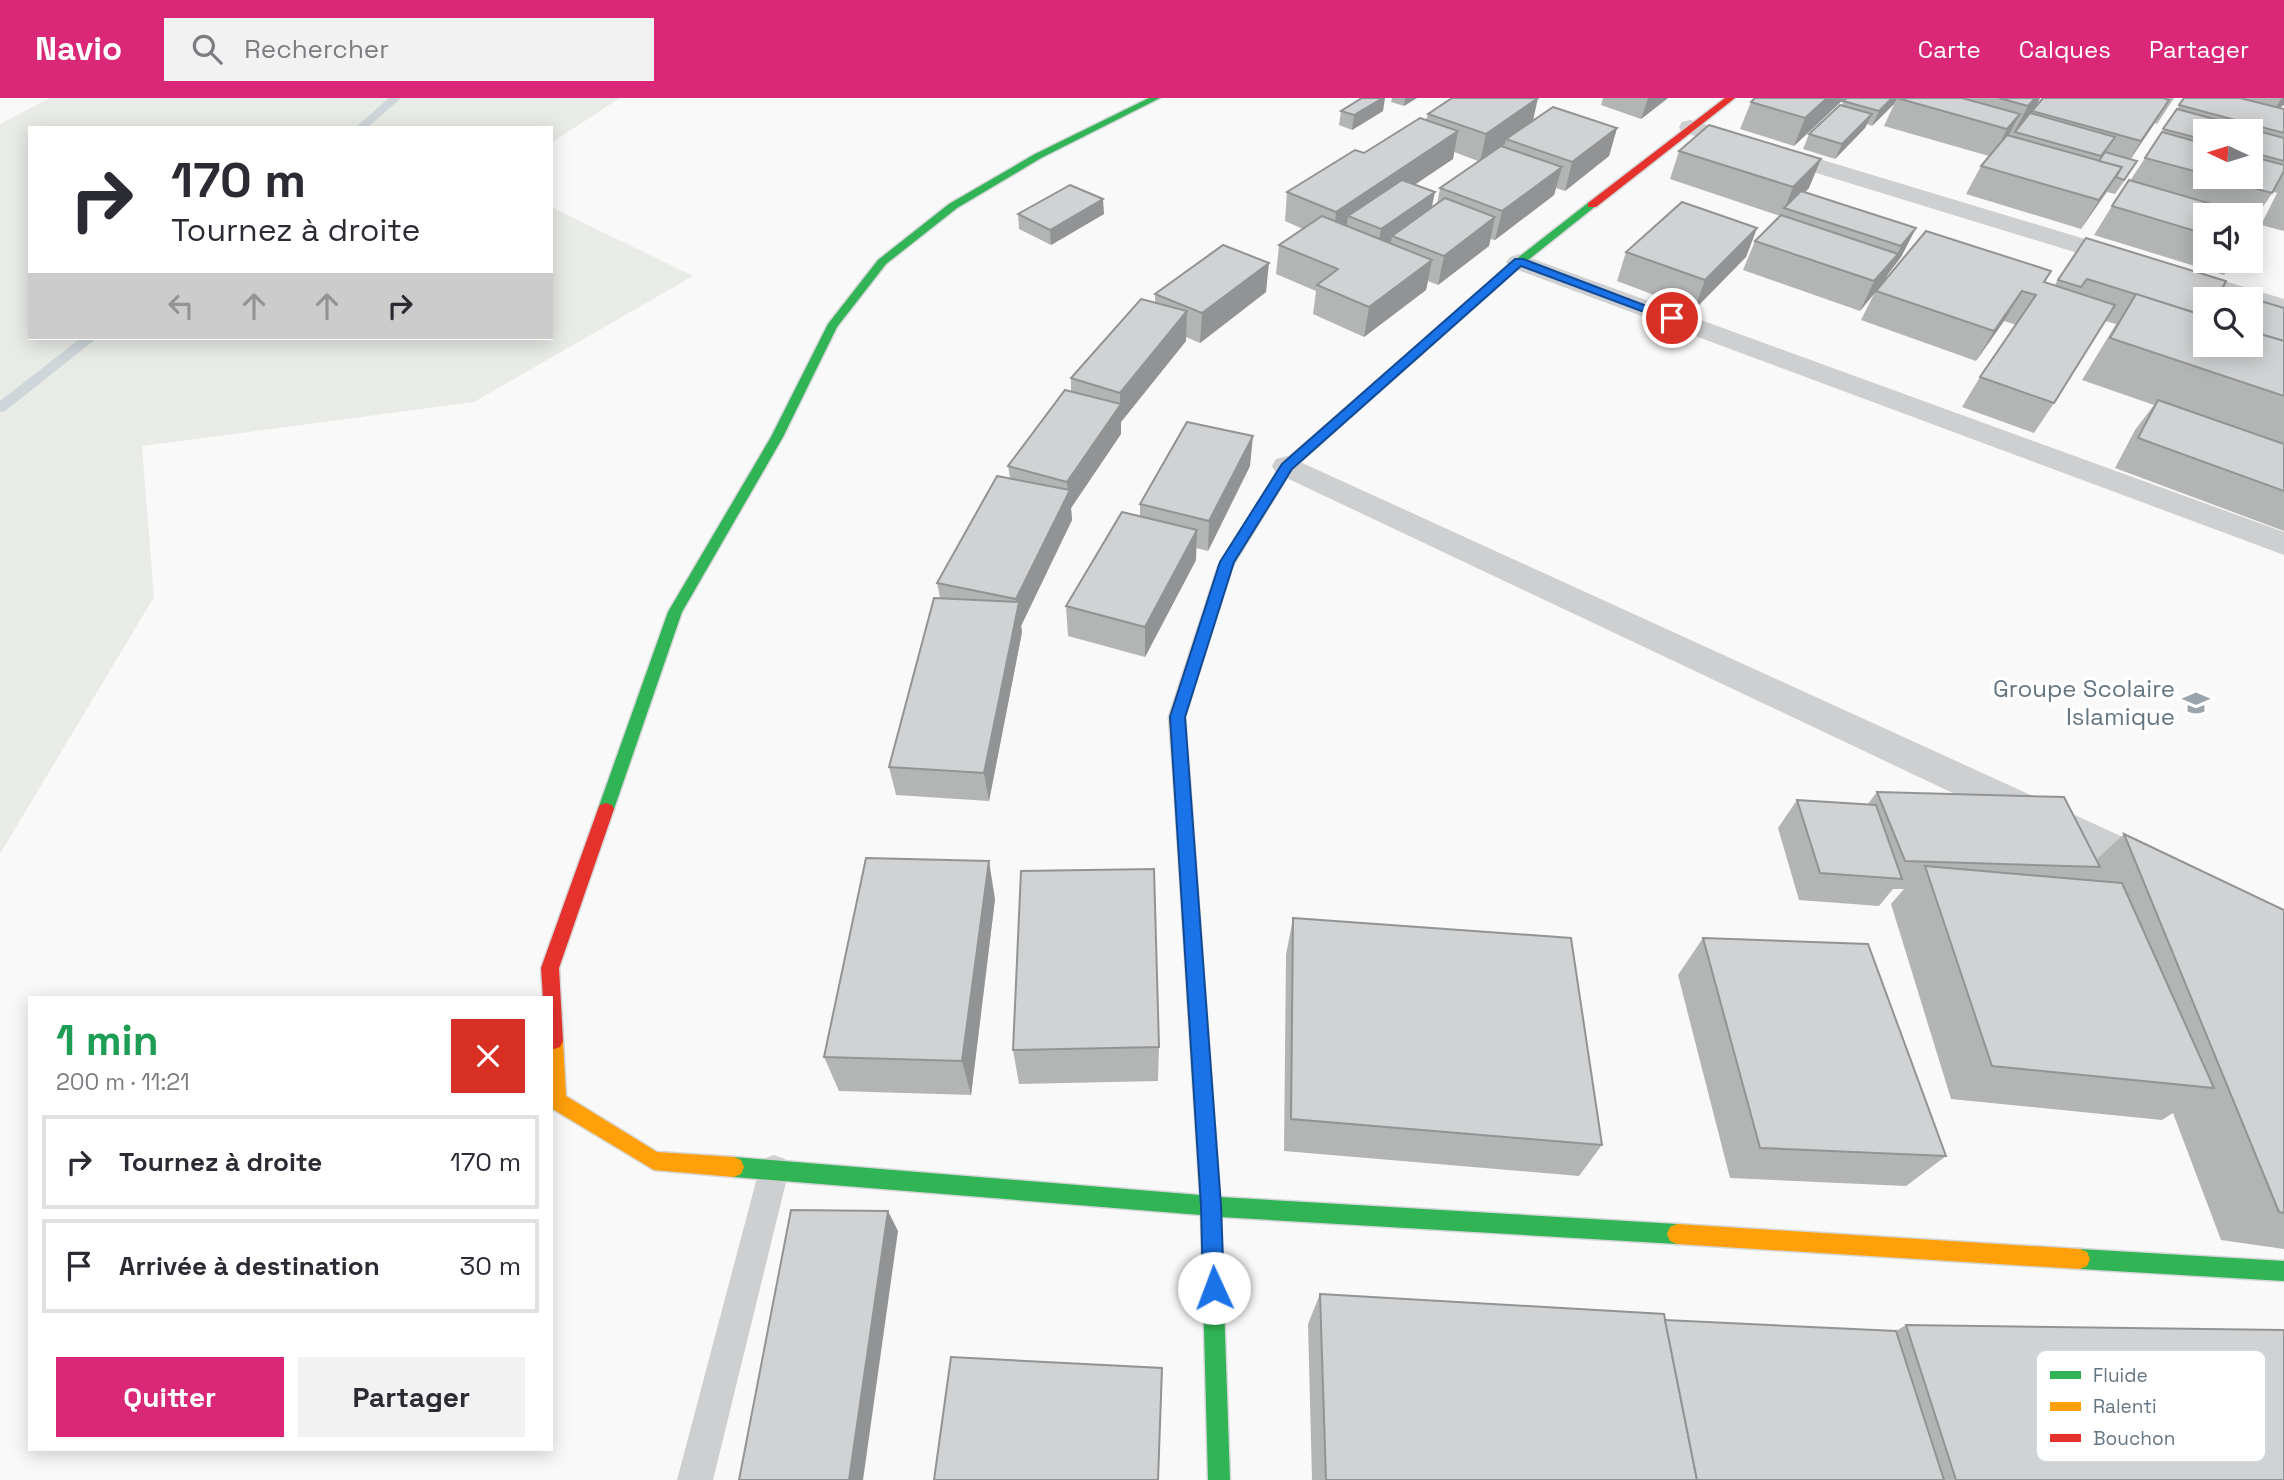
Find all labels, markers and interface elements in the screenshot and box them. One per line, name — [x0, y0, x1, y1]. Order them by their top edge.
search box — [164, 18, 654, 81]
text: Navio — [35, 28, 122, 70]
icon: search — [188, 30, 226, 68]
text: Rechercher — [244, 32, 389, 66]
text: Carte — [1918, 34, 1981, 65]
text: Calques — [2019, 34, 2111, 65]
text: Partager — [2149, 34, 2249, 65]
north arrow — [2193, 119, 2263, 189]
map controls — [2193, 119, 2263, 357]
text: 170 m — [171, 149, 306, 211]
icon: right — [56, 154, 147, 245]
button: sound — [2193, 203, 2263, 273]
text: Tournez à droite — [171, 210, 420, 250]
icon: left — [162, 287, 200, 325]
icon: ahead — [235, 287, 273, 325]
icon: ahead — [308, 287, 346, 325]
icon: right — [381, 287, 419, 325]
button: search — [2193, 287, 2263, 357]
pin — [1642, 288, 1702, 348]
icon: arrive — [1653, 299, 1691, 337]
place label: Groupe Scolaire Islamique — [1993, 673, 2175, 732]
school or university icon: Groupe Scolaire Islamique — [2181, 688, 2211, 718]
text: 1 min — [56, 1014, 159, 1067]
button: close — [451, 1019, 525, 1093]
text: 200 m · 11:21 — [56, 1067, 190, 1097]
icon: right — [60, 1143, 98, 1181]
text: Tournez à droite — [119, 1145, 322, 1179]
text: 170 m — [450, 1145, 521, 1179]
icon: arrive — [60, 1247, 98, 1285]
text: Arrivée à destination — [119, 1249, 380, 1283]
text: 30 m — [460, 1249, 521, 1283]
position arrow — [1177, 1251, 1251, 1325]
legend — [2036, 1350, 2266, 1462]
button: Quitter — [56, 1357, 284, 1437]
button: Partager — [298, 1357, 525, 1437]
text: Fluide — [2093, 1363, 2148, 1388]
text: Ralenti — [2093, 1394, 2157, 1419]
text: Bouchon — [2093, 1426, 2175, 1451]

